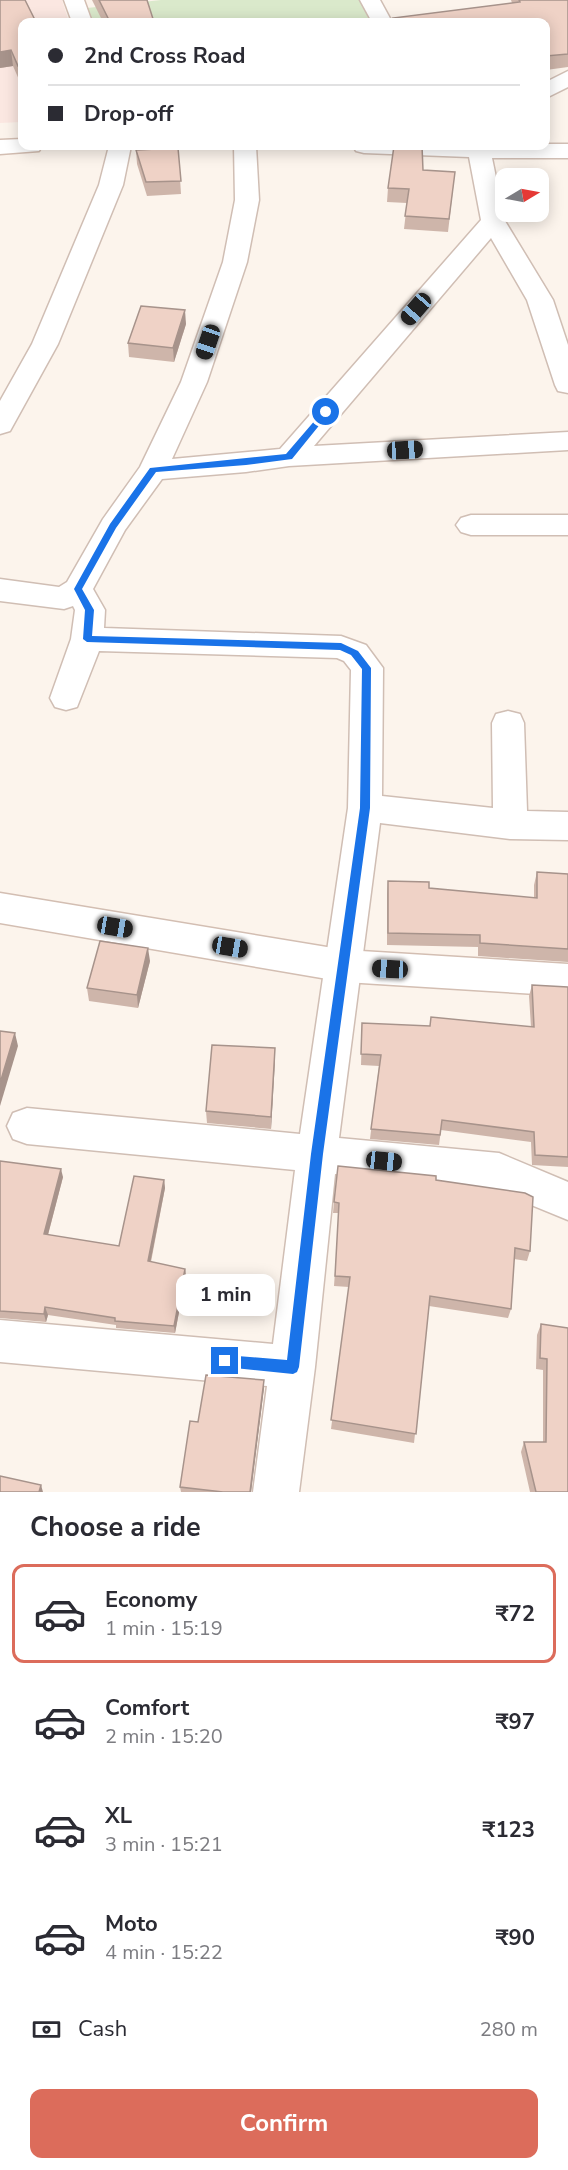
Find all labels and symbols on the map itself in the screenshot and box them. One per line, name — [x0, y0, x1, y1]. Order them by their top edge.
north arrow — [495, 168, 549, 222]
car — [397, 290, 435, 328]
car — [194, 322, 222, 362]
route start — [312, 398, 339, 425]
car — [387, 440, 423, 460]
car — [96, 915, 134, 939]
car — [211, 935, 249, 959]
car — [372, 959, 408, 979]
car — [365, 1150, 403, 1172]
callout: 1 min — [176, 1274, 274, 1316]
route end — [211, 1347, 238, 1374]

